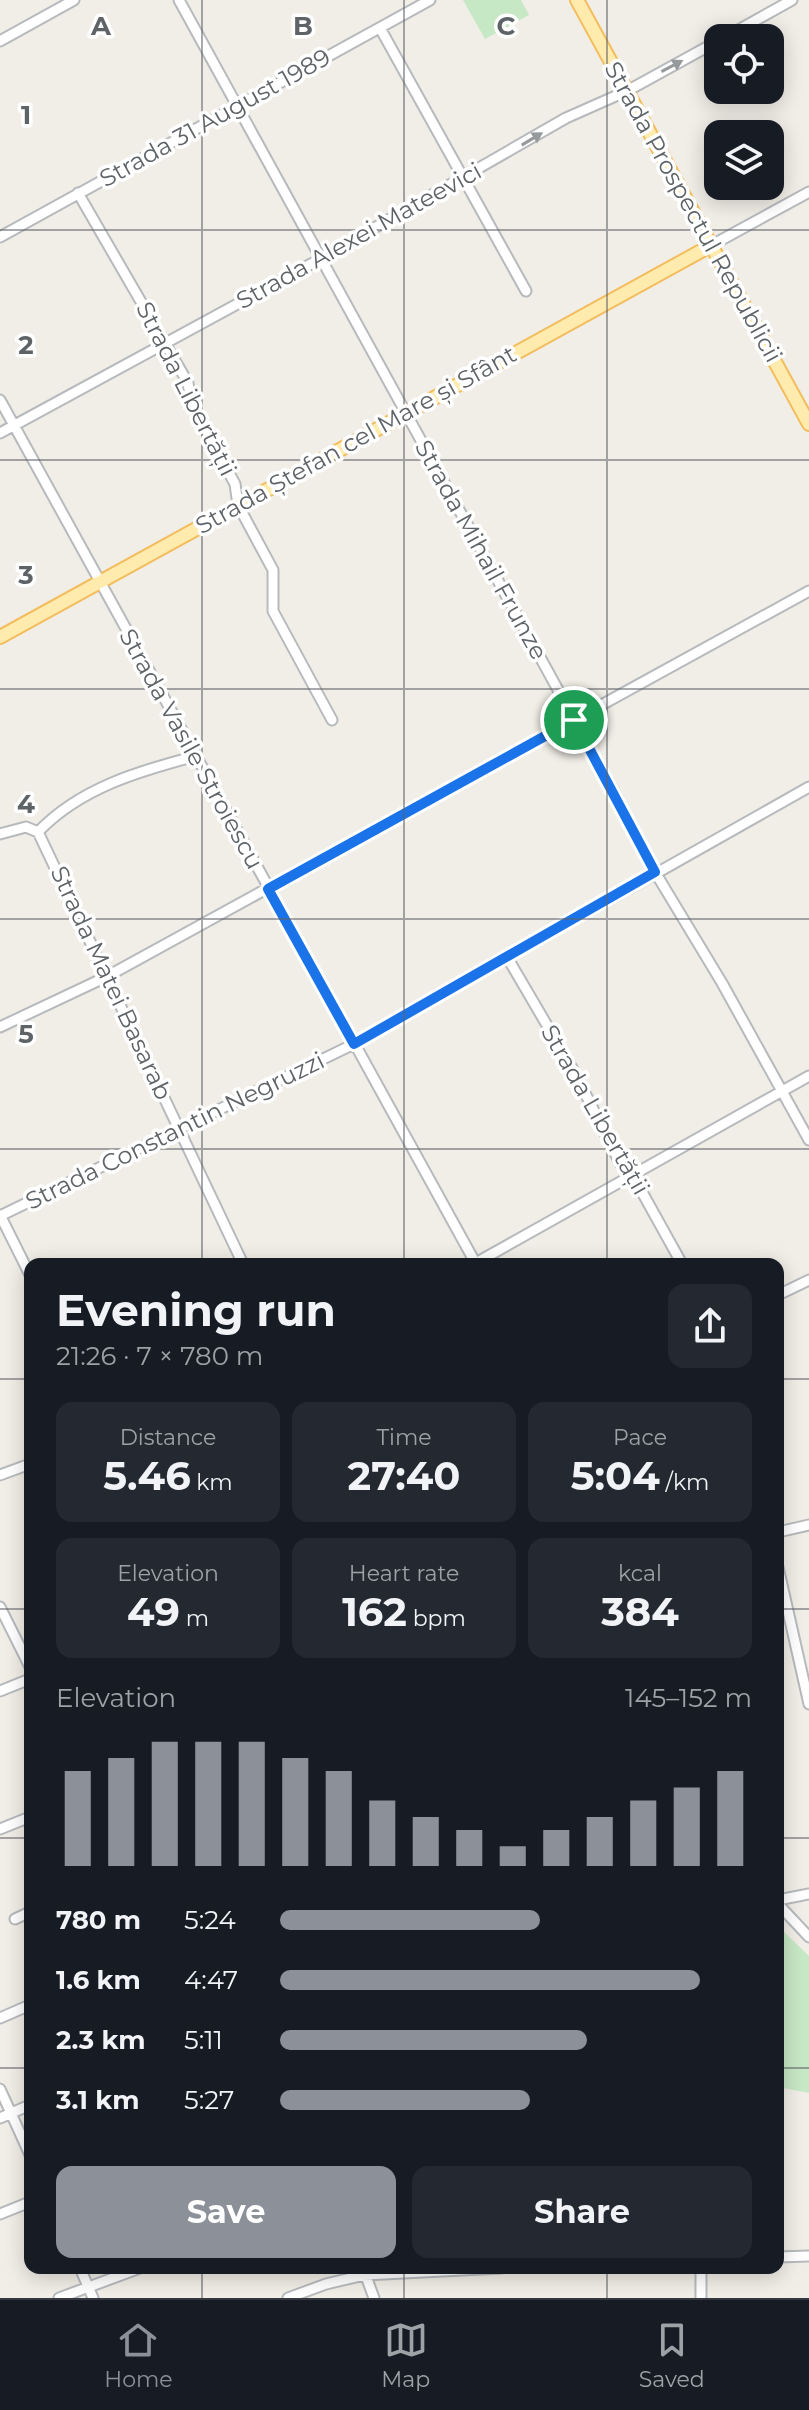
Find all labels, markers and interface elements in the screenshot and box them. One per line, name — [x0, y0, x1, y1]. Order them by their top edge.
text: A — [90, 10, 112, 42]
text: B — [293, 10, 313, 42]
text: C — [497, 10, 516, 42]
map controls — [704, 24, 784, 200]
button: locate — [704, 24, 784, 104]
street label: Strada 31 August 1989 — [94, 42, 335, 193]
street label: Strada Prospectul Republicii — [598, 56, 788, 367]
one-way arrow — [661, 60, 684, 73]
text: 1 — [21, 99, 31, 131]
button: layers — [704, 120, 784, 200]
one-way arrow — [521, 132, 543, 146]
street label: Strada Alexei Mateevici — [231, 156, 486, 315]
street label: Strada Libertății — [130, 297, 243, 481]
text: 2 — [18, 329, 34, 361]
street label: Strada Ștefan cel Mare și Sfânt — [190, 339, 521, 540]
street label: Strada Mihail Frunze — [409, 435, 554, 665]
text: 3 — [17, 559, 34, 591]
street label: Strada Vasile Stroiescu — [113, 624, 270, 874]
pin — [540, 686, 608, 754]
icon: arrive — [552, 698, 596, 742]
text: 4 — [17, 788, 35, 820]
street label: Strada Matei Basarab — [44, 861, 178, 1104]
text: 5 — [18, 1018, 34, 1050]
street label: Strada Libertății — [535, 1020, 656, 1200]
street label: Strada Constantin Negruzzi — [21, 1045, 329, 1216]
text: Evening run — [56, 1283, 336, 1337]
button: share — [668, 1284, 752, 1368]
text: 21:26 · 7 × 780 m — [56, 1340, 263, 1372]
text: Distance — [120, 1424, 216, 1451]
text: Time — [376, 1424, 432, 1451]
text: Pace — [613, 1424, 667, 1451]
text: 5.46 — [103, 1451, 191, 1500]
text: 27:40 — [348, 1451, 460, 1500]
text: 5:04 — [571, 1451, 660, 1500]
text: km — [191, 1469, 233, 1496]
text: /km — [660, 1469, 709, 1496]
text: Elevation — [117, 1560, 219, 1587]
text: Heart rate — [349, 1560, 459, 1587]
text: kcal — [618, 1560, 662, 1587]
text: 49 — [127, 1587, 180, 1636]
text: 162 — [342, 1587, 407, 1636]
text: 384 — [601, 1587, 679, 1636]
text: m — [180, 1605, 209, 1632]
text: bpm — [407, 1605, 466, 1632]
text: Elevation — [56, 1682, 176, 1714]
text: 145–152 m — [625, 1682, 752, 1714]
text: 780 m — [56, 1904, 141, 1936]
text: 5:24 — [184, 1904, 236, 1936]
text: 1.6 km — [56, 1964, 141, 1996]
text: 4:47 — [184, 1964, 238, 1996]
text: 2.3 km — [56, 2024, 146, 2056]
text: 5:11 — [184, 2024, 223, 2056]
text: 3.1 km — [56, 2084, 140, 2116]
text: 5:27 — [184, 2084, 234, 2116]
button: Save — [56, 2166, 396, 2258]
button: Share — [412, 2166, 752, 2258]
tab: Home — [104, 2318, 173, 2393]
tab: Map — [381, 2318, 430, 2393]
tab: Saved — [639, 2318, 705, 2393]

